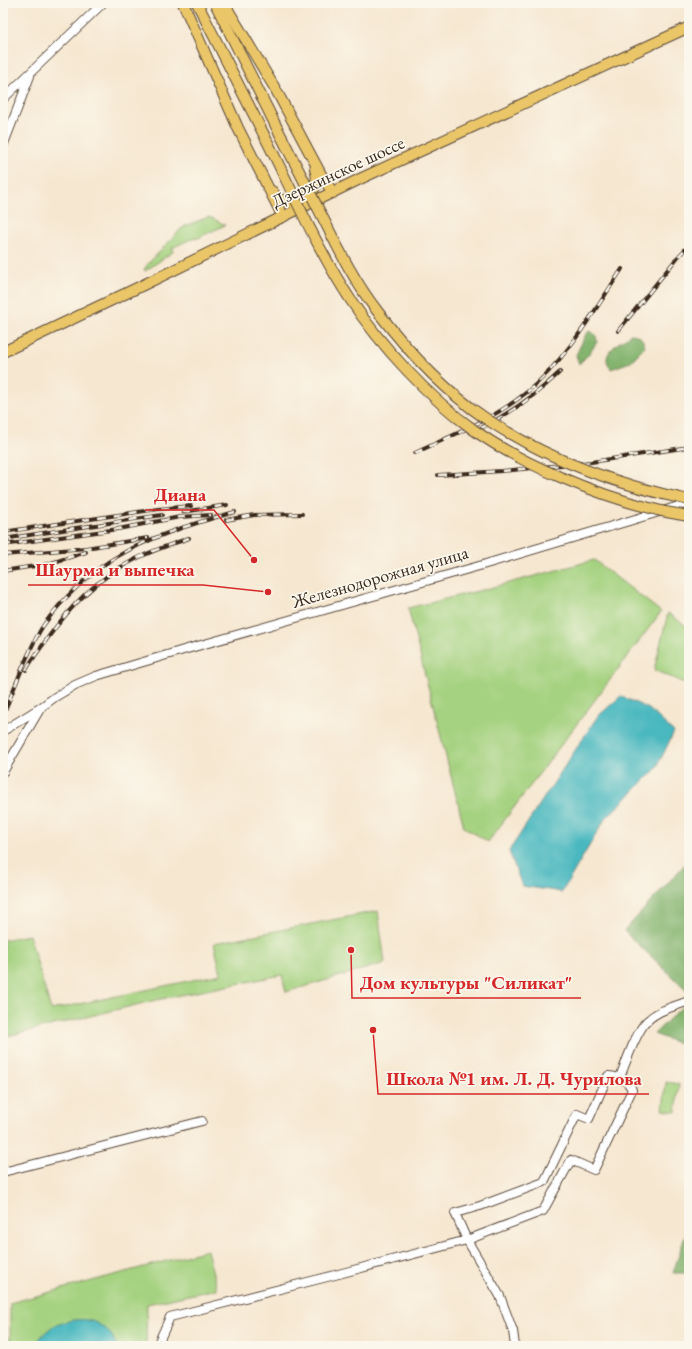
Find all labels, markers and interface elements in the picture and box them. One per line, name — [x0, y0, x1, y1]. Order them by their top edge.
street label: Дзержинское шоссе — [268, 131, 408, 212]
callout: Диана — [145, 479, 214, 510]
text: Диана — [154, 482, 207, 507]
street label: Железнодорожная улица — [288, 540, 472, 613]
callout: Шаурма и выпечка — [28, 554, 203, 585]
text: Шаурма и выпечка — [35, 557, 195, 582]
callout: Дом культуры "Силикат" — [352, 967, 581, 998]
text: Дом культуры "Силикат" — [360, 970, 572, 995]
callout: Школа №1 им. Л. Д. Чурилова — [378, 1063, 649, 1094]
text: Школа №1 им. Л. Д. Чурилова — [386, 1066, 642, 1091]

